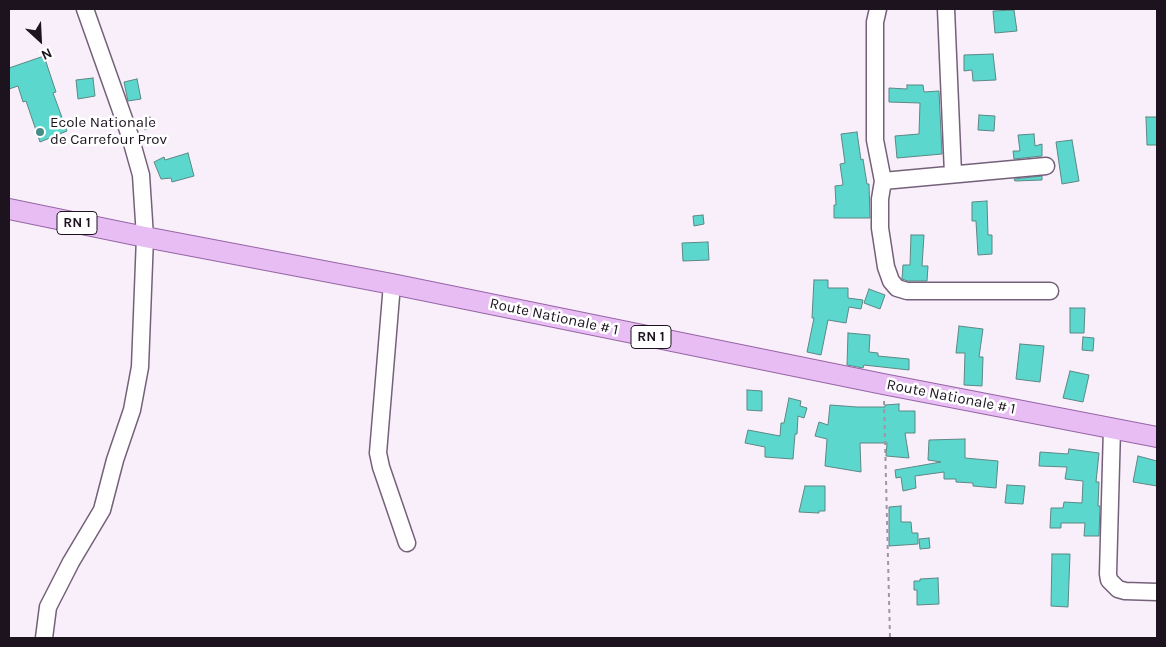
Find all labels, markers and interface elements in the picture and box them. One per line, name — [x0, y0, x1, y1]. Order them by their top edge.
north arrow — [15, 15, 65, 65]
text: N — [38, 44, 55, 64]
place label: Ecole Nationale de Carrefour Prov — [50, 114, 167, 149]
marker: Ecole Nationale de Carrefour Prov — [34, 126, 46, 138]
road number: RN 1 — [57, 212, 97, 234]
street label: Route Nationale # 1 — [488, 295, 620, 339]
road number: RN 1 — [631, 326, 671, 348]
street label: Route Nationale # 1 — [885, 376, 1017, 418]

